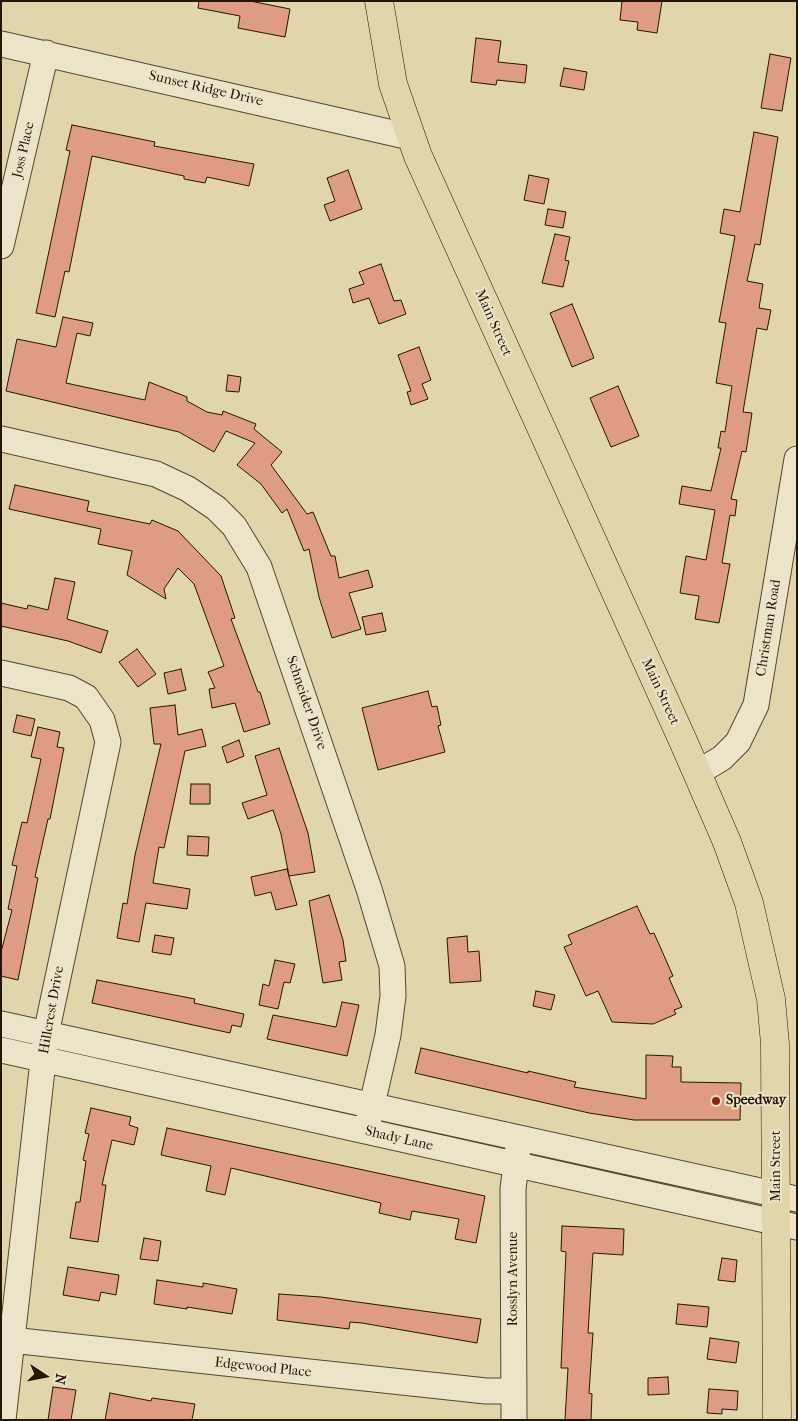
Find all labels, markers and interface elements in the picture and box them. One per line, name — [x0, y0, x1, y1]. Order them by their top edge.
street label: Sunset Ridge Drive — [147, 68, 265, 110]
street label: Joss Place — [9, 120, 39, 180]
street label: Main Street — [471, 287, 515, 359]
street label: Christman Road — [753, 578, 785, 678]
street label: Schneider Drive — [282, 654, 330, 752]
street label: Main Street — [637, 656, 683, 728]
street label: Hillcrest Drive — [36, 965, 68, 1055]
place label: Speedway — [726, 1093, 786, 1109]
marker: Speedway — [710, 1095, 722, 1107]
street label: Shady Lane — [363, 1123, 435, 1155]
street label: Main Street — [769, 1130, 785, 1202]
street label: Rosslyn Avenue — [506, 1232, 522, 1326]
north arrow — [20, 1351, 70, 1401]
street label: Edgewood Place — [214, 1355, 312, 1381]
text: N — [51, 1372, 70, 1386]

